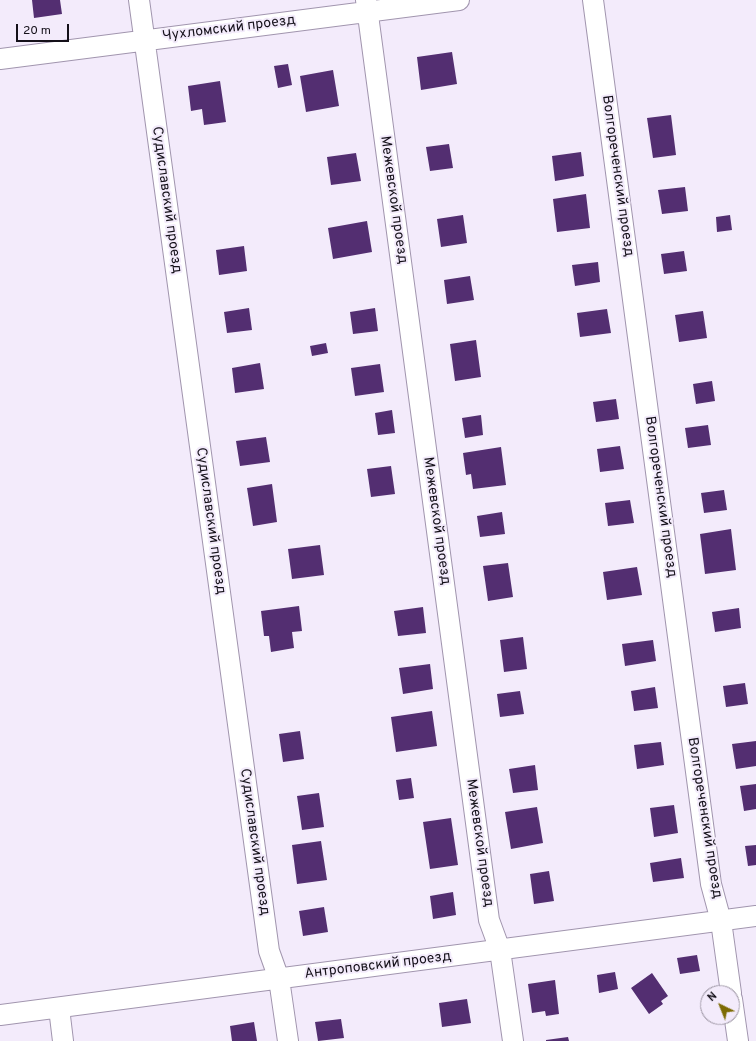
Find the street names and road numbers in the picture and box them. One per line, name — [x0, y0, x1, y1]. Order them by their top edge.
street label: Чухломский проезд — [161, 12, 297, 46]
street label: Волгореченский проезд — [597, 94, 637, 258]
street label: Судиславский проезд — [147, 125, 185, 275]
street label: Межевской проезд — [376, 135, 410, 265]
street label: Волгореченский проезд — [640, 415, 680, 579]
street label: Судиславский проезд — [191, 446, 229, 596]
street label: Межевской проезд — [419, 456, 453, 586]
street label: Волгореченский проезд — [683, 736, 725, 900]
street label: Судиславский проезд — [235, 767, 273, 917]
street label: Межевской проезд — [462, 778, 496, 908]
street label: Антроповский проезд — [304, 949, 452, 983]

